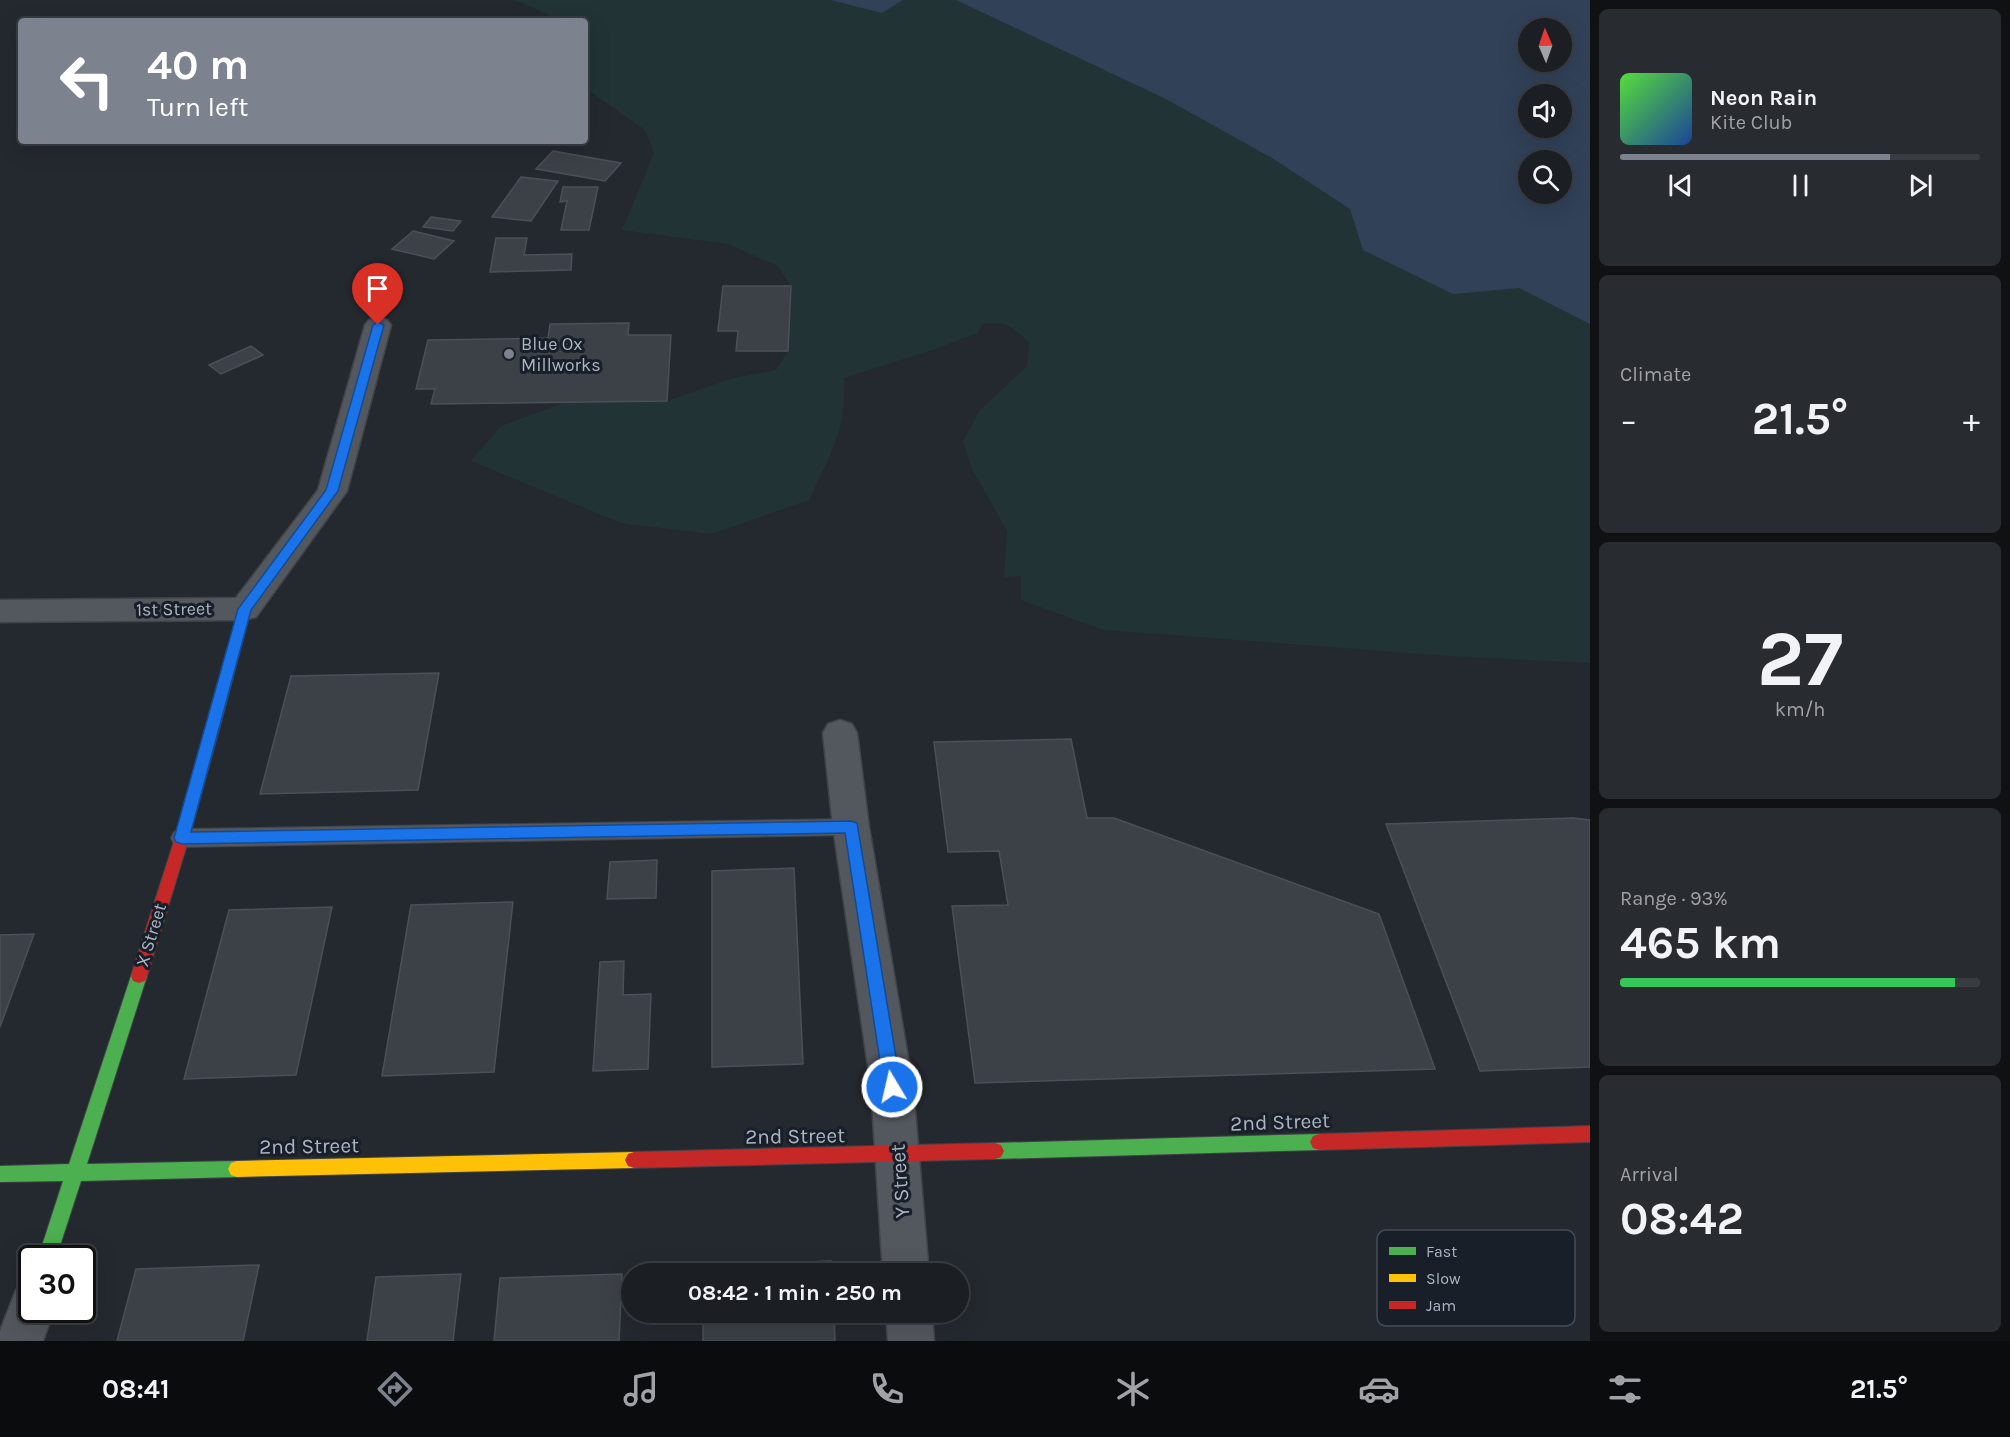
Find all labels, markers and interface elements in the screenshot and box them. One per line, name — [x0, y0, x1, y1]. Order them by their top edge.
north arrow — [1518, 18, 1572, 72]
map controls — [1518, 18, 1572, 204]
text: 40 m — [147, 40, 249, 90]
icon: left — [48, 42, 126, 120]
button: sound — [1518, 84, 1572, 138]
text: Neon Rain — [1710, 85, 1817, 111]
text: Turn left — [147, 91, 248, 123]
text: Kite Club — [1710, 111, 1792, 134]
button: search — [1518, 150, 1572, 204]
icon: previous — [1664, 169, 1697, 202]
icon: pause — [1784, 169, 1817, 202]
icon: next — [1904, 169, 1937, 202]
pin — [352, 263, 403, 325]
icon: arrive — [361, 272, 394, 305]
place label: Blue Ox Millworks — [521, 333, 601, 376]
marker: Blue Ox Millworks — [502, 347, 516, 361]
text: Climate — [1620, 363, 1691, 386]
text: 21.5° — [1752, 393, 1848, 445]
text: − — [1620, 401, 1637, 439]
text: + — [1963, 401, 1980, 439]
street label: 1st Street — [136, 597, 212, 621]
text: 27 — [1757, 613, 1843, 705]
text: km/h — [1775, 698, 1825, 721]
text: Range · 93% — [1620, 887, 1728, 910]
street label: X Street — [131, 900, 171, 969]
text: 465 km — [1620, 917, 1781, 969]
position arrow — [860, 1055, 924, 1119]
street label: 2nd Street — [1230, 1108, 1330, 1136]
street label: 2nd Street — [745, 1123, 845, 1149]
street label: 2nd Street — [259, 1133, 359, 1159]
street label: Y Street — [885, 1143, 915, 1219]
text: Arrival — [1620, 1163, 1679, 1186]
text: 08:42 — [1620, 1193, 1744, 1245]
legend — [1377, 1230, 1575, 1326]
text: Fast — [1426, 1242, 1457, 1261]
speed limit sign: 30 — [18, 1245, 96, 1323]
text: Slow — [1426, 1269, 1461, 1288]
text: 08:42 · 1 min · 250 m — [688, 1280, 902, 1306]
text: Jam — [1426, 1296, 1456, 1315]
icon: directions — [374, 1368, 416, 1410]
icon: music — [620, 1368, 662, 1410]
icon: phone — [866, 1368, 908, 1410]
icon: climate — [1112, 1368, 1154, 1410]
icon: car — [1358, 1368, 1400, 1410]
icon: filters — [1604, 1368, 1646, 1410]
text: 08:41 — [102, 1373, 170, 1405]
text: 21.5° — [1850, 1373, 1908, 1405]

